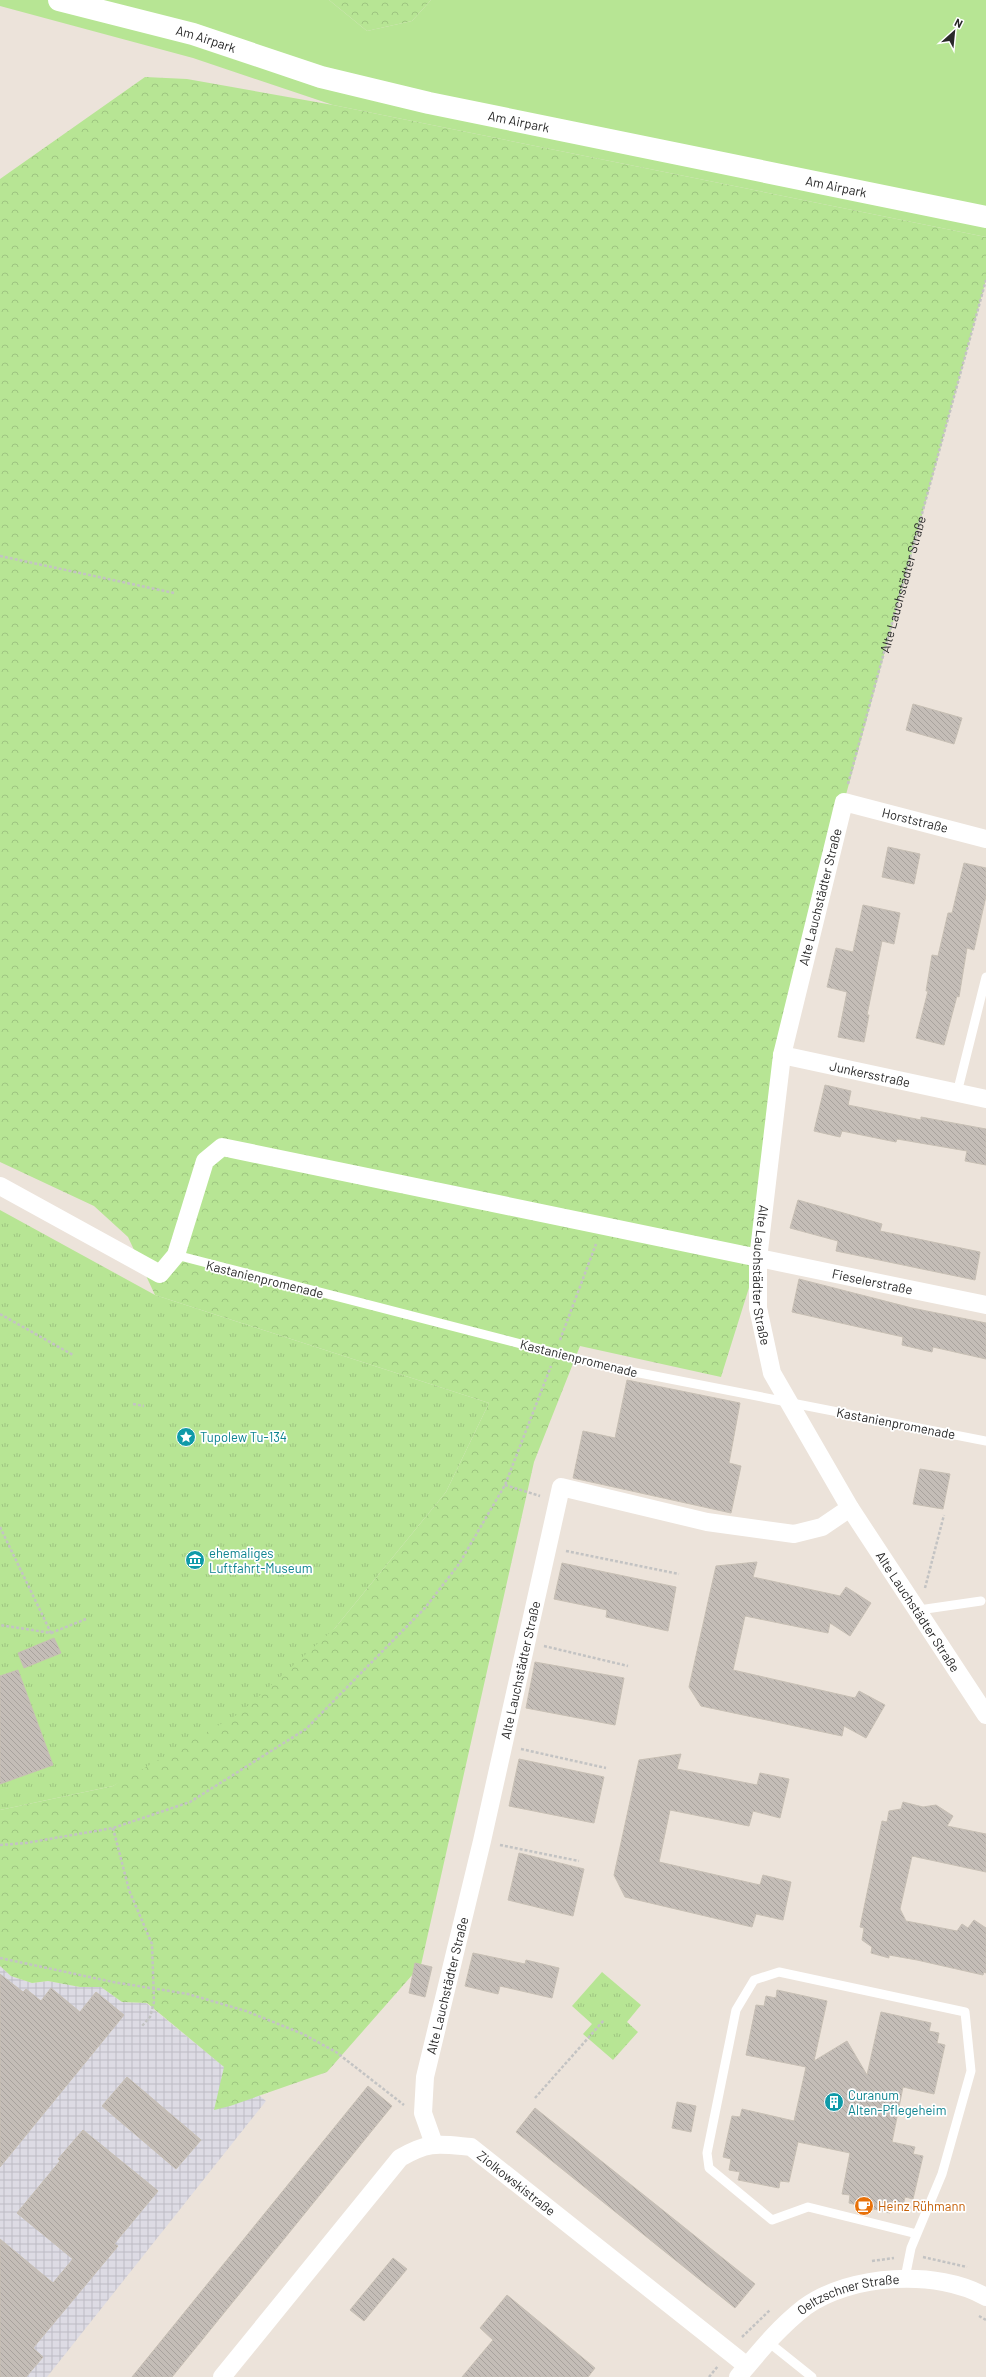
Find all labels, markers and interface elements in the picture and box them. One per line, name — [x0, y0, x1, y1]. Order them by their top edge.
north arrow — [934, 12, 974, 52]
text: N — [953, 15, 965, 30]
street label: Am Airpark — [174, 22, 239, 56]
street label: Am Airpark — [487, 107, 551, 136]
street label: Am Airpark — [804, 172, 869, 201]
street label: Alte Lauchstädter Straße — [876, 514, 929, 655]
street label: Horststraße — [880, 804, 950, 836]
street label: Alte Lauchstädter Straße — [795, 827, 845, 967]
street label: Junkersstraße — [828, 1058, 912, 1090]
street label: Alte Lauchstädter Straße — [750, 1204, 774, 1347]
street label: Kastanienpromenade — [205, 1257, 326, 1301]
street label: Fieselerstraße — [831, 1265, 914, 1298]
street label: Kastanienpromenade — [519, 1336, 640, 1380]
street label: Kastanienpromenade — [835, 1404, 957, 1442]
place icon: Tupolew Tu-134 — [175, 1426, 197, 1448]
place label: Tupolew Tu-134 — [200, 1429, 287, 1445]
place label: ehemaliges Luftfahrt-Museum — [209, 1545, 313, 1576]
street label: Alte Lauchstädter Straße — [873, 1548, 964, 1675]
museum icon: ehemaliges Luftfahrt-Museum — [184, 1549, 206, 1571]
street label: Alte Lauchstädter Straße — [497, 1599, 543, 1741]
street label: Alte Lauchstädter Straße — [423, 1915, 471, 2056]
place label: Curanum Alten-Pflegeheim — [848, 2087, 946, 2118]
building icon: Curanum Alten-Pflegeheim — [823, 2091, 845, 2113]
street label: Ziolkowskistraße — [474, 2147, 559, 2219]
cafe icon: Heinz Rühmann — [853, 2195, 875, 2217]
place label: Heinz Rühmann — [878, 2198, 966, 2214]
street label: Oeltzschner Straße — [794, 2271, 900, 2318]

